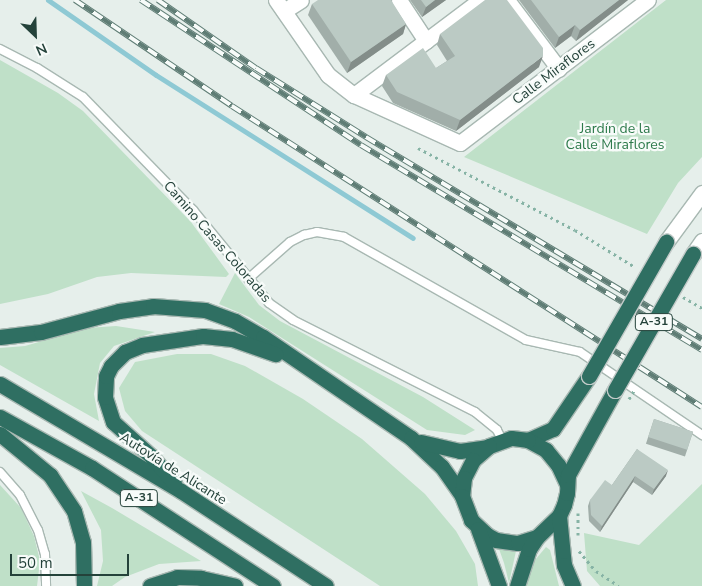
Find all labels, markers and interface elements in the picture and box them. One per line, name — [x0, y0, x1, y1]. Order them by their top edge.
north arrow — [10, 10, 60, 60]
street label: Calle Miraflores — [509, 35, 599, 109]
text: N — [33, 38, 50, 60]
park label: Jardín de la Calle Miraflores — [565, 121, 665, 154]
street label: Camino Casas Coloradas — [160, 178, 274, 306]
road number: A-31 — [634, 313, 674, 332]
street label: Autovía de Alicante — [116, 429, 230, 509]
road number: A-31 — [119, 488, 159, 508]
scale bar — [12, 544, 131, 576]
text: 50 m — [18, 553, 53, 573]

